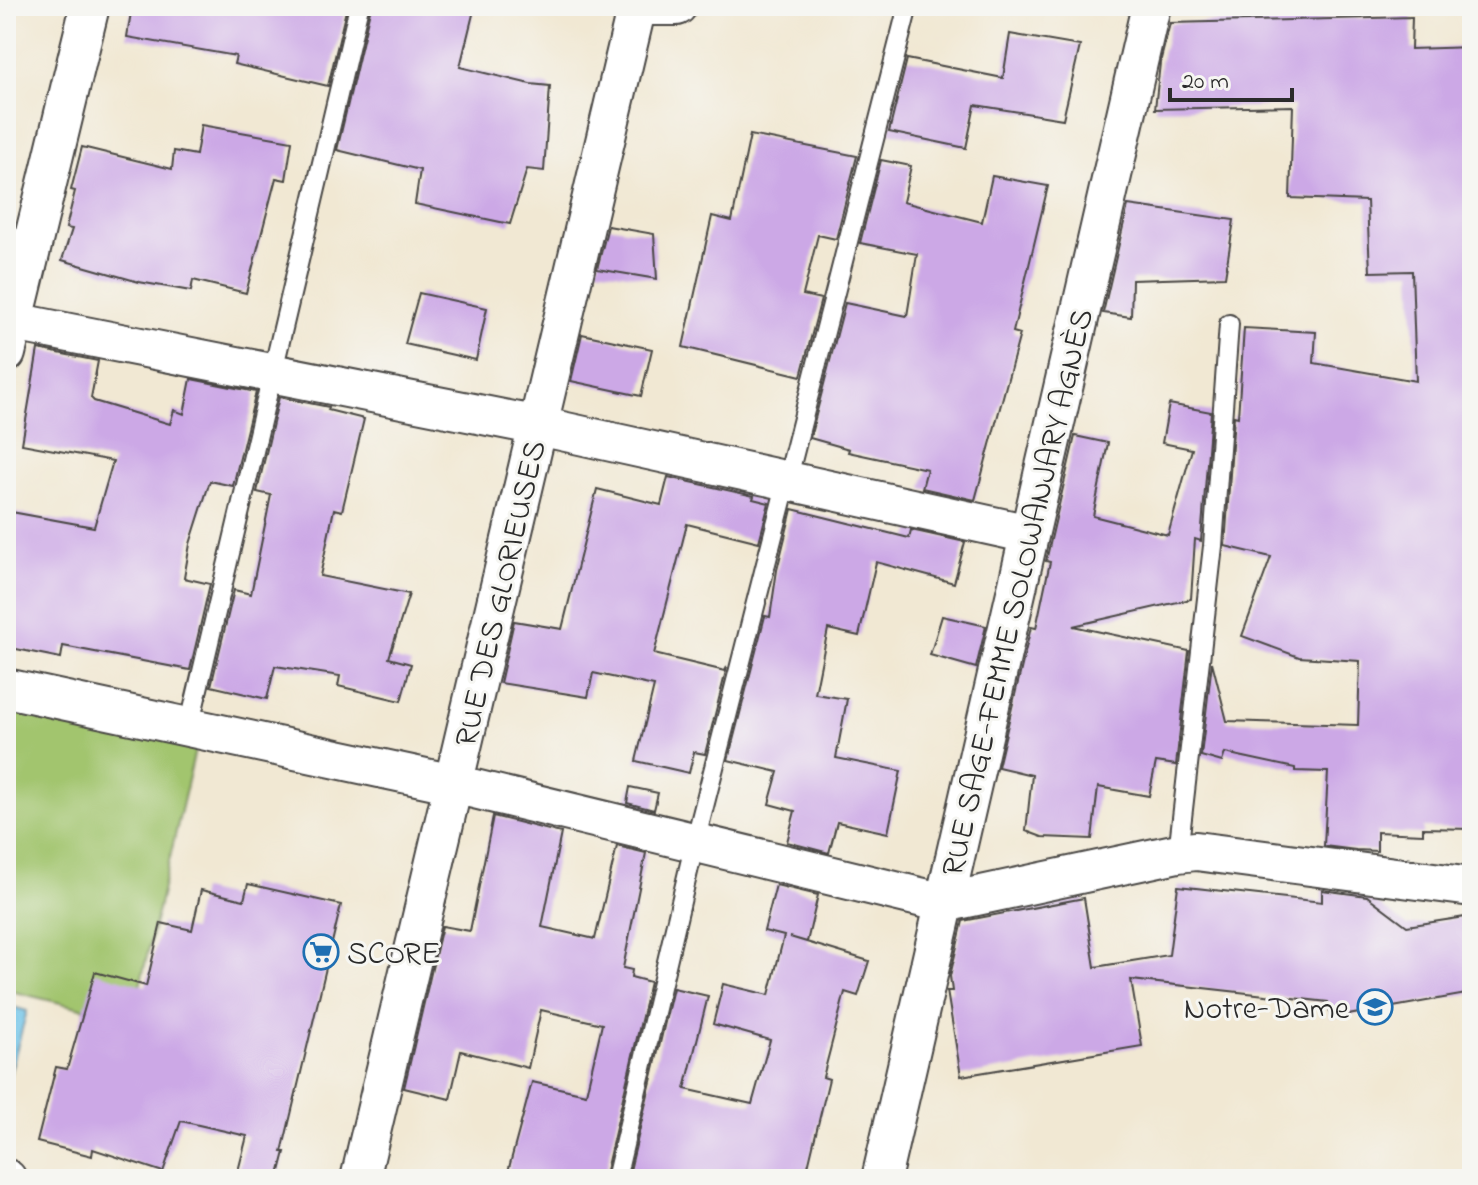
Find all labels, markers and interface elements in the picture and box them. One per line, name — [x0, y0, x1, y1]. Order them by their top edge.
scale bar — [1170, 52, 1292, 102]
text: 20 m — [1182, 65, 1229, 100]
street label: RUE SAGE-FEMME SOLOWANJARY AGNÈS — [931, 304, 1108, 881]
street label: RUE DES GLORIEUSES — [444, 436, 561, 752]
place label: SCORE — [347, 932, 440, 979]
supermarket icon: SCORE — [302, 933, 340, 971]
place label: Notre-Dame — [1184, 987, 1350, 1034]
school or university icon: Notre-Dame — [1356, 988, 1394, 1026]

